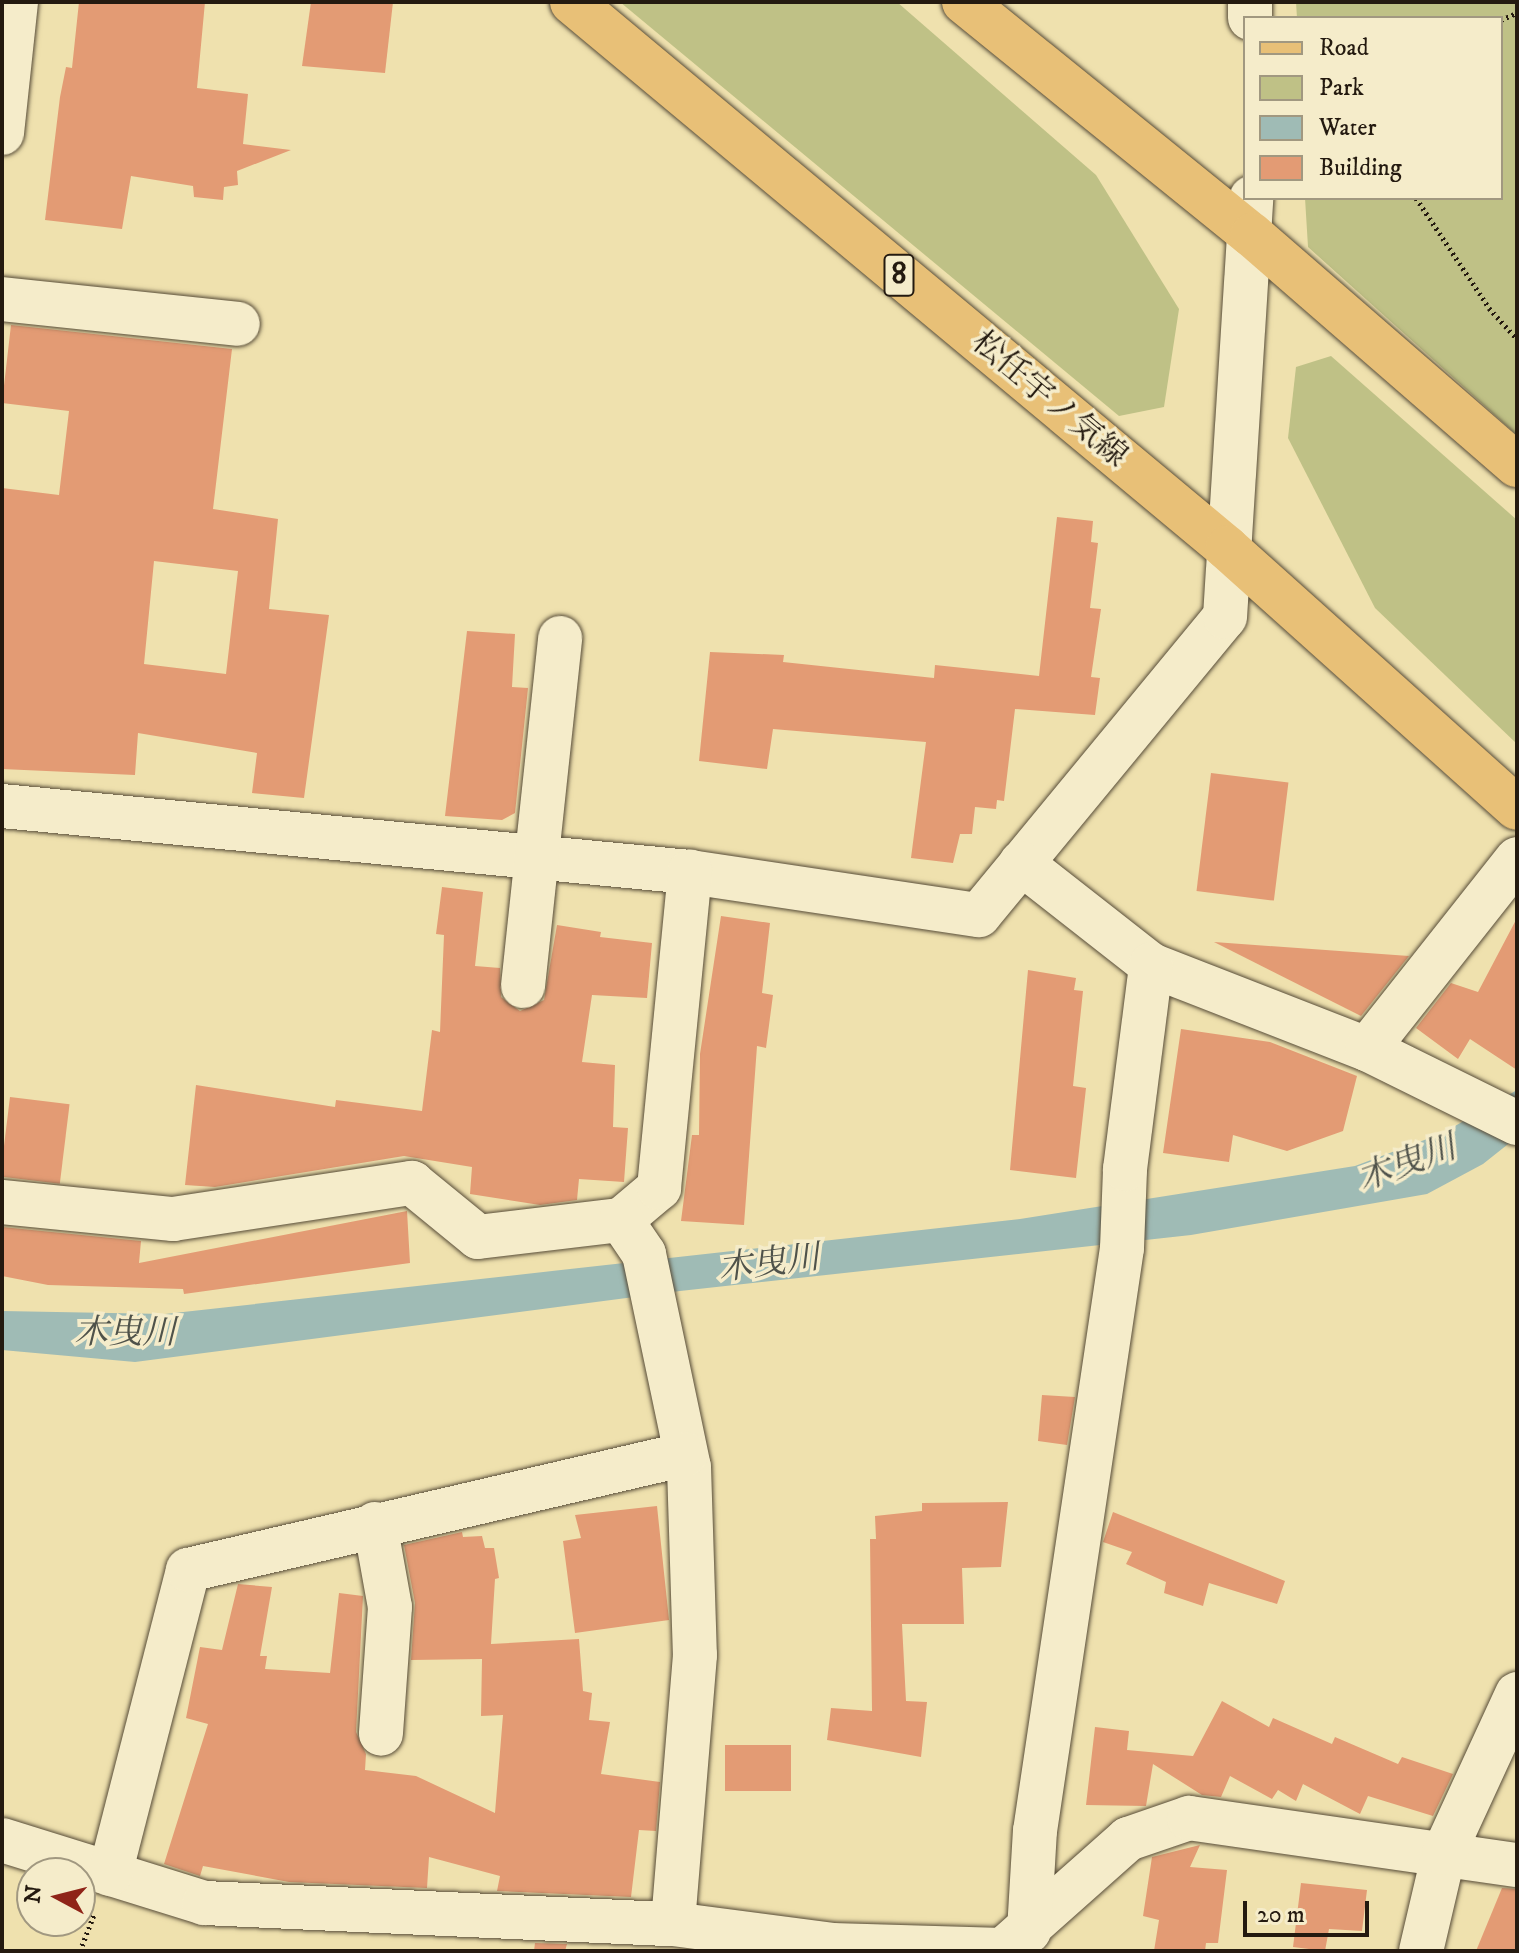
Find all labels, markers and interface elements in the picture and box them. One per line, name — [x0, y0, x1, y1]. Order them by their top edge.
legend — [1243, 16, 1503, 200]
text: Road — [1319, 33, 1369, 63]
text: Park — [1319, 73, 1364, 103]
text: Water — [1319, 113, 1376, 143]
text: Building — [1319, 153, 1402, 183]
road number: 8 — [883, 249, 915, 301]
street label: 松任宇ノ気線 — [963, 324, 1135, 476]
water label: 木曳川 — [1352, 1127, 1462, 1201]
water label: 木曳川 — [716, 1238, 822, 1290]
water label: 木曳川 — [74, 1314, 176, 1354]
north arrow — [16, 1857, 96, 1937]
text: N — [19, 1884, 48, 1905]
scale bar — [1247, 1885, 1373, 1935]
text: 20 m — [1257, 1900, 1305, 1930]

